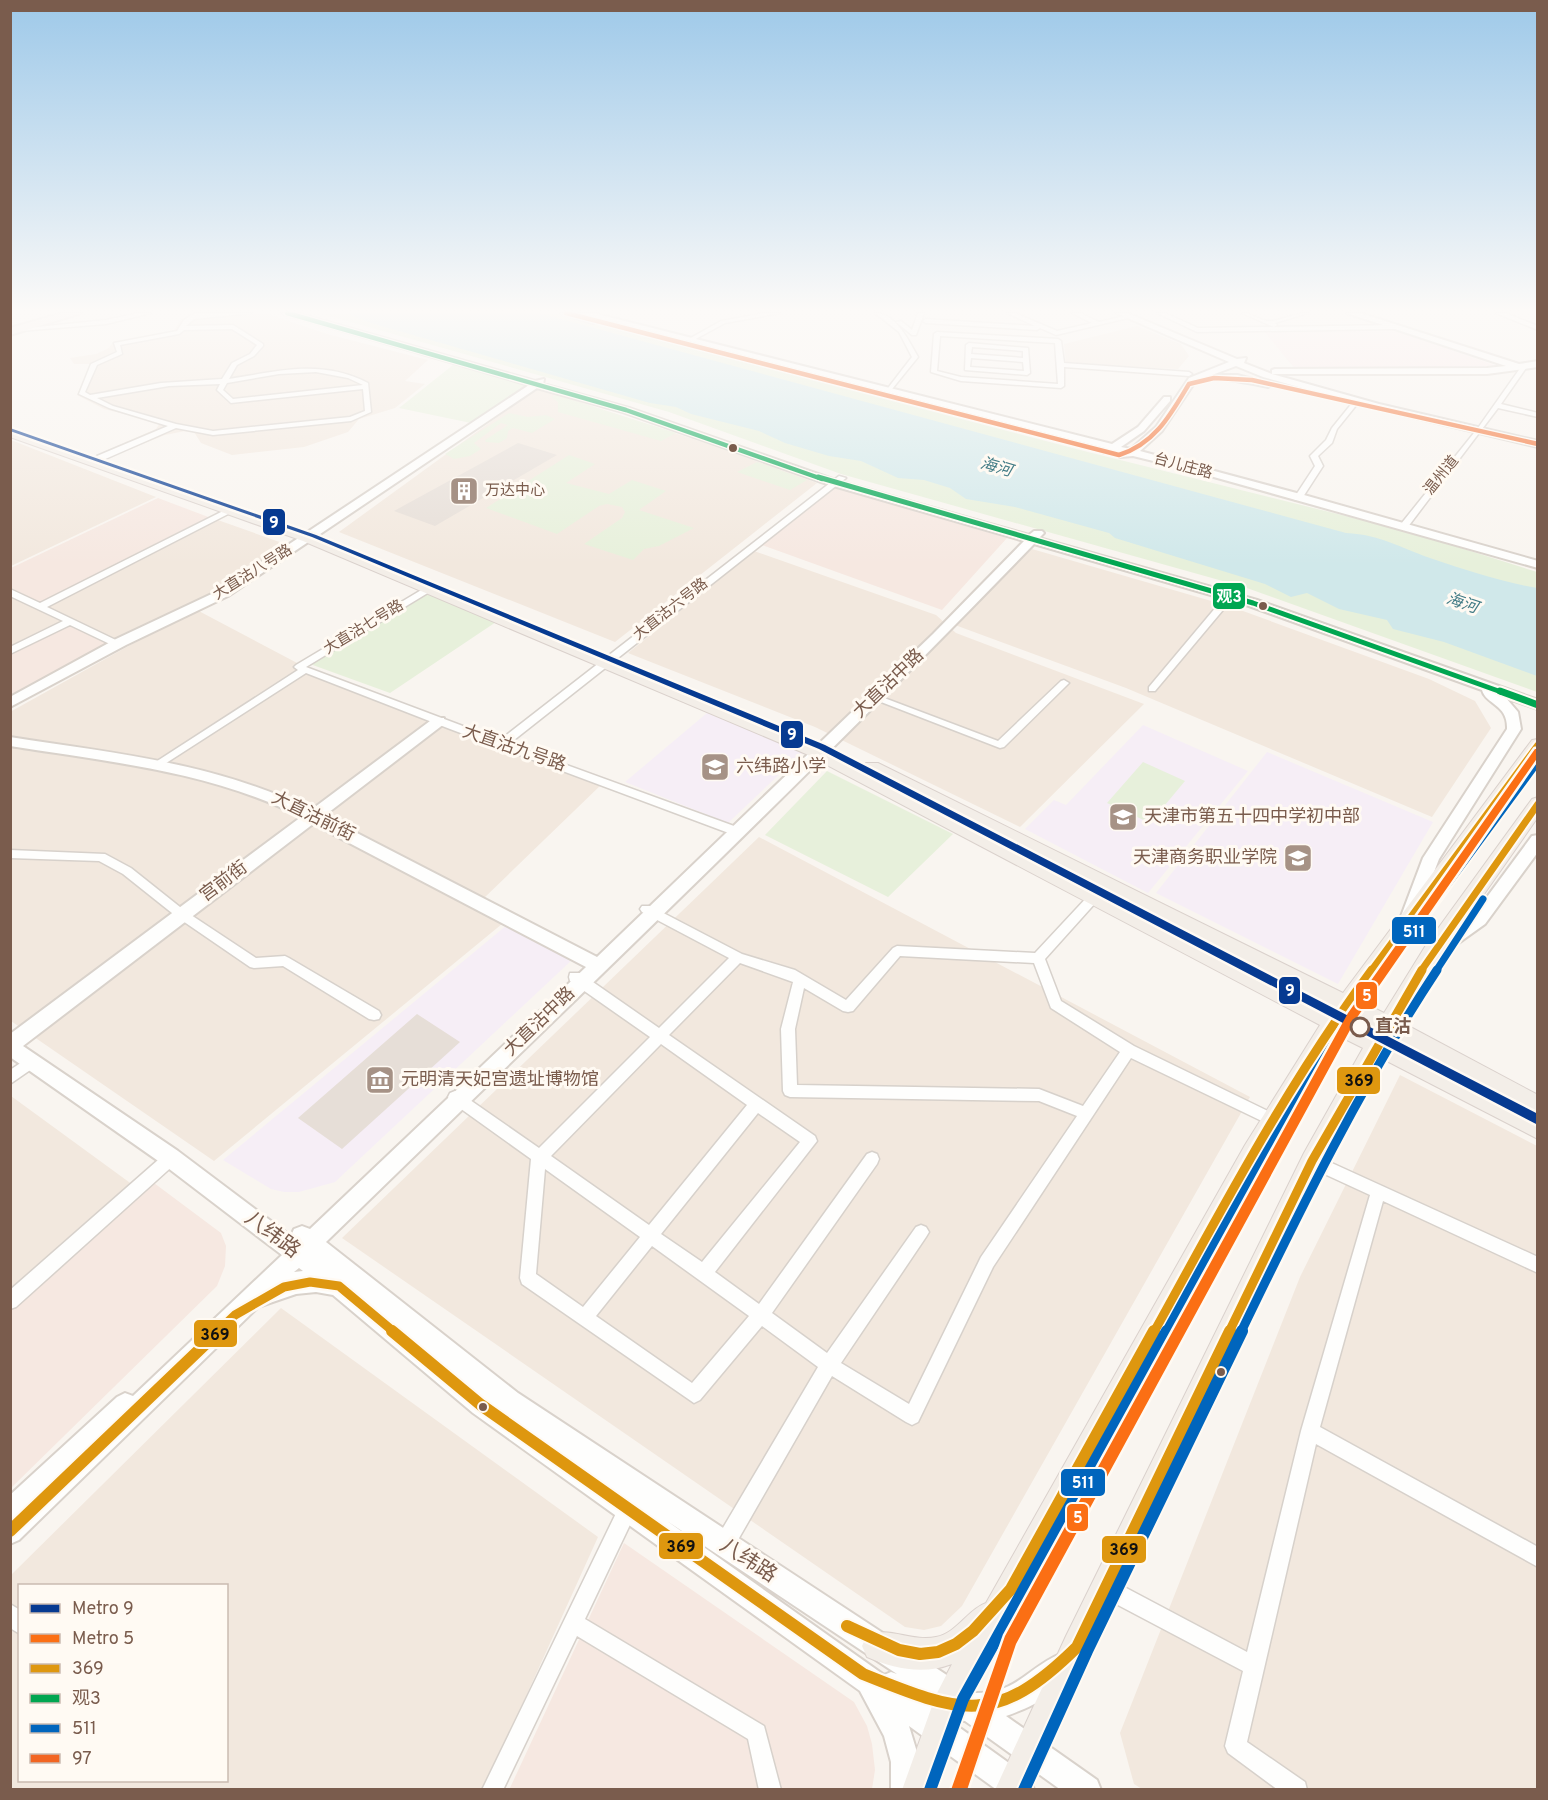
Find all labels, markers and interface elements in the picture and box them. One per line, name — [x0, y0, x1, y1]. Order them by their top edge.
unlabelled marker — [727, 442, 739, 454]
street label: 台儿庄路 — [1152, 450, 1214, 484]
street label: 温州道 — [1420, 452, 1464, 499]
water label: 海河 — [978, 454, 1017, 483]
building icon: 万达中心 — [448, 475, 480, 507]
place label: 万达中心 — [485, 482, 545, 501]
line badge: 9 — [262, 508, 286, 536]
text: 9 — [269, 514, 279, 534]
street label: 大直沽八号路 — [210, 541, 296, 605]
street label: 大直沽六号路 — [630, 575, 712, 645]
line badge: 观3 — [1212, 582, 1246, 610]
text: 观3 — [1216, 588, 1242, 608]
water label: 海河 — [1444, 589, 1483, 620]
street label: 大直沽七号路 — [321, 597, 407, 659]
unlabelled marker — [1257, 600, 1269, 612]
street label: 大直沽中路 — [849, 644, 929, 724]
line badge: 9 — [780, 720, 804, 749]
street label: 大直沽九号路 — [459, 721, 569, 777]
text: 9 — [787, 726, 797, 746]
school or university icon: 六纬路小学 — [699, 751, 731, 783]
place label: 六纬路小学 — [736, 756, 826, 779]
street label: 大直沽前街 — [268, 787, 358, 847]
school or university icon: 天津市第五十四中学初中部 — [1107, 801, 1139, 833]
place label: 天津市第五十四中学初中部 — [1144, 806, 1360, 829]
school or university icon: 天津商务职业学院 — [1282, 842, 1314, 874]
place label: 天津商务职业学院 — [1133, 847, 1277, 870]
street label: 宫前街 — [196, 857, 252, 907]
line badge: 511 — [1391, 916, 1437, 945]
text: 511 — [1403, 923, 1425, 943]
line badge: 9 — [1278, 976, 1301, 1005]
line badge: 5 — [1355, 981, 1378, 1010]
street label: 大直沽中路 — [500, 982, 580, 1062]
text: 9 — [1285, 982, 1295, 1002]
text: 5 — [1362, 987, 1372, 1007]
place label: 直沽 — [1375, 1016, 1411, 1039]
marker: 直沽 — [1350, 1017, 1370, 1037]
museum icon: 元明清天妃宫遗址博物馆 — [364, 1064, 396, 1096]
line badge: 369 — [1336, 1066, 1381, 1095]
place label: 元明清天妃宫遗址博物馆 — [401, 1069, 599, 1092]
text: 369 — [1344, 1072, 1374, 1092]
street label: 八纬路 — [239, 1205, 305, 1265]
line badge: 369 — [193, 1319, 238, 1348]
text: 369 — [200, 1326, 230, 1346]
unlabelled marker — [1215, 1366, 1227, 1378]
unlabelled marker — [477, 1401, 489, 1413]
line badge: 511 — [1060, 1468, 1106, 1497]
text: 511 — [1072, 1474, 1094, 1494]
line badge: 5 — [1066, 1503, 1089, 1532]
text: 5 — [1073, 1509, 1083, 1529]
line badge: 369 — [658, 1532, 704, 1560]
street label: 八纬路 — [714, 1533, 782, 1589]
line badge: 369 — [1101, 1535, 1147, 1564]
text: 369 — [666, 1538, 696, 1558]
text: 369 — [1109, 1541, 1139, 1561]
legend — [18, 1584, 228, 1782]
text: Metro 9 — [72, 1598, 134, 1621]
text: Metro 5 — [72, 1628, 134, 1651]
text: 369 — [72, 1658, 104, 1681]
text: 观3 — [72, 1688, 101, 1711]
text: 511 — [72, 1718, 97, 1741]
text: 97 — [72, 1748, 92, 1771]

